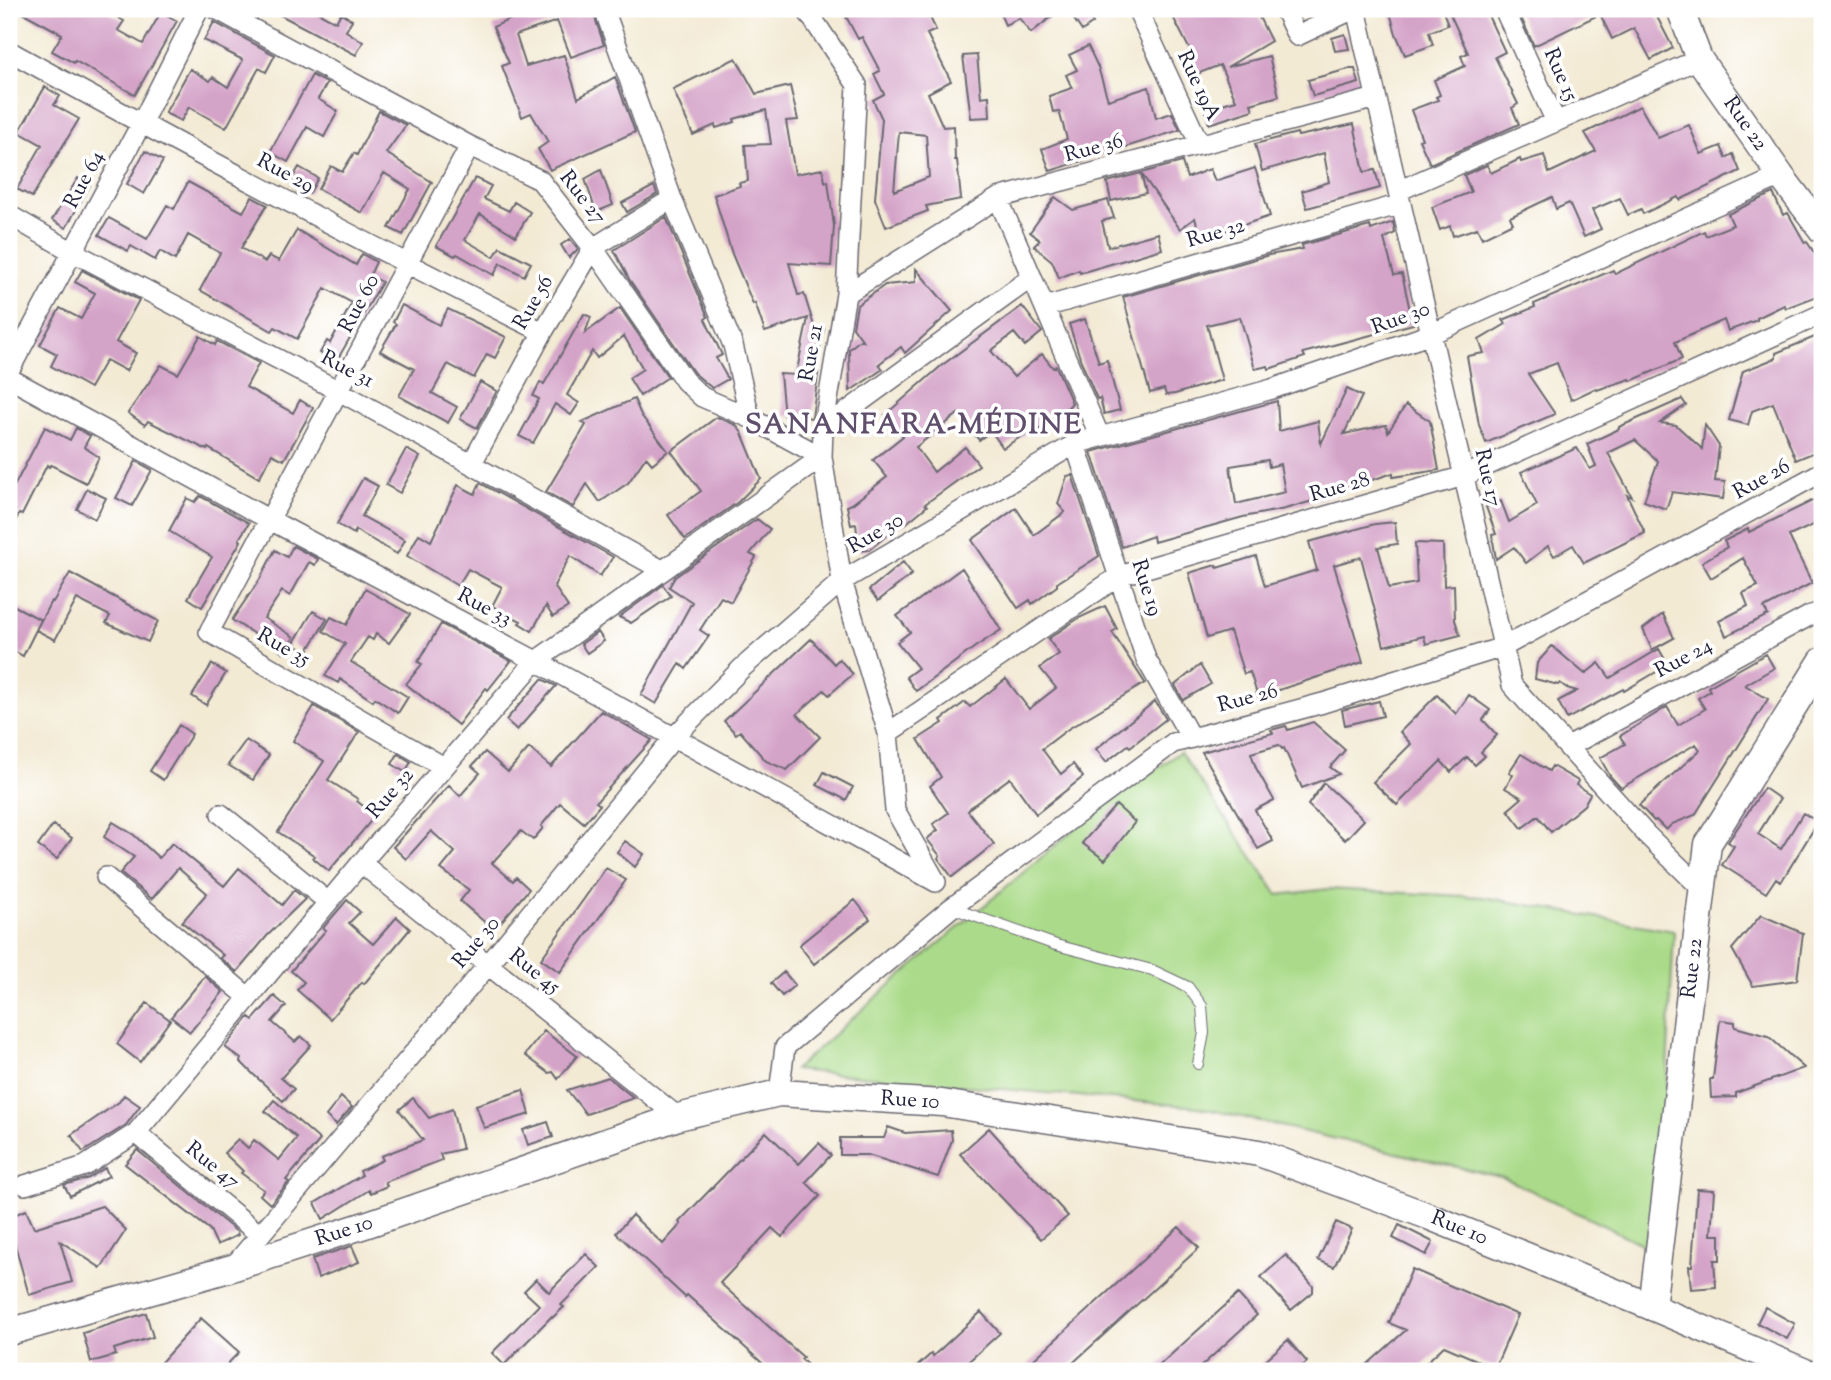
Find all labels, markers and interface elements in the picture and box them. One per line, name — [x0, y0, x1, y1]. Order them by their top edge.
street label: Rue 15 — [1535, 44, 1585, 106]
street label: Rue 19A — [1169, 46, 1227, 126]
street label: Rue 22 — [1715, 91, 1774, 158]
street label: Rue 36 — [1061, 127, 1127, 171]
street label: Rue 64 — [57, 146, 113, 214]
street label: Rue 29 — [251, 146, 319, 202]
street label: Rue 27 — [551, 165, 613, 232]
street label: Rue 32 — [1183, 211, 1249, 257]
street label: Rue 60 — [332, 269, 388, 339]
street label: Rue 56 — [506, 270, 562, 336]
street label: Rue 30 — [1368, 295, 1434, 343]
street label: Rue 21 — [792, 322, 832, 384]
street label: Rue 31 — [315, 344, 379, 396]
district label: SANANFARA-MÉDINE — [745, 406, 1083, 446]
street label: Rue 17 — [1466, 446, 1508, 510]
street label: Rue 26 — [1728, 452, 1796, 508]
street label: Rue 28 — [1306, 465, 1374, 511]
street label: Rue 30 — [842, 506, 910, 562]
street label: Rue 19 — [1123, 556, 1169, 620]
street label: Rue 33 — [451, 581, 517, 635]
street label: Rue 35 — [251, 621, 315, 675]
street label: Rue 24 — [1650, 631, 1718, 687]
street label: Rue 26 — [1215, 677, 1281, 721]
street label: Rue 32 — [360, 762, 422, 826]
street label: Rue 30 — [446, 910, 508, 976]
street label: Rue 22 — [1674, 936, 1711, 1000]
street label: Rue 45 — [502, 942, 566, 1002]
street label: Rue 10 — [880, 1084, 940, 1118]
street label: Rue 47 — [178, 1135, 246, 1197]
street label: Rue 10 — [1426, 1204, 1492, 1254]
street label: Rue 10 — [312, 1208, 377, 1255]

